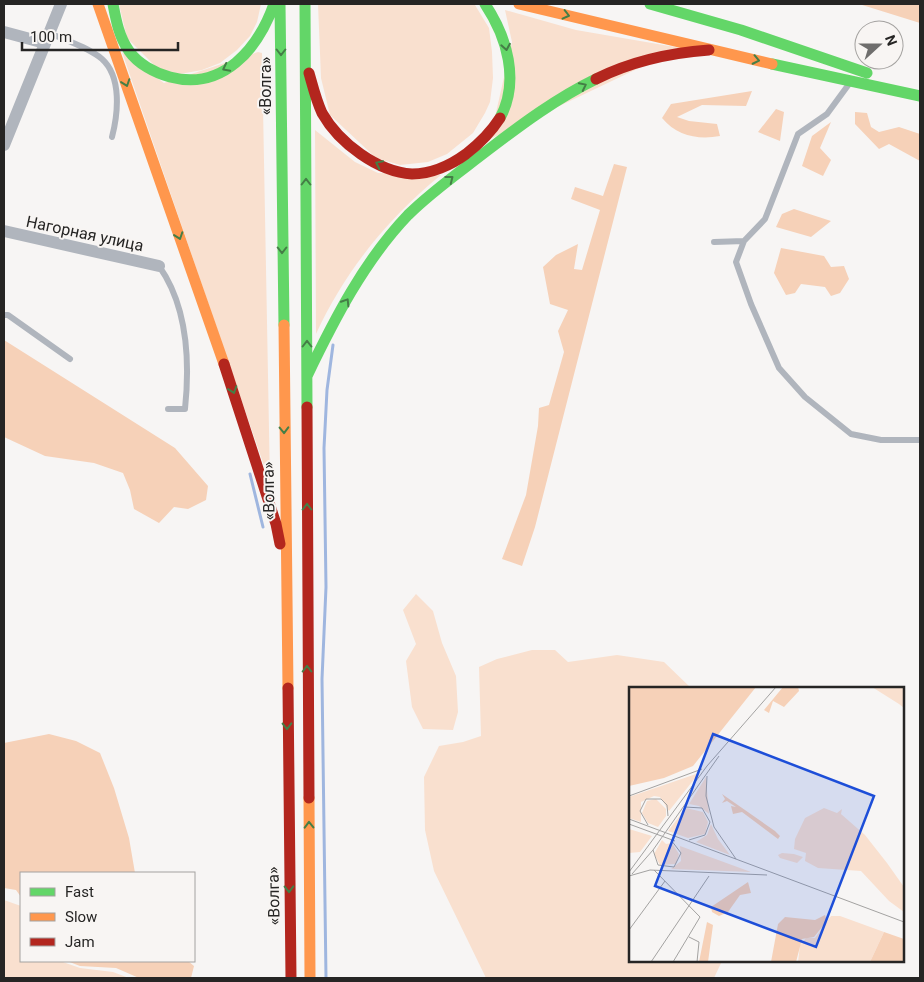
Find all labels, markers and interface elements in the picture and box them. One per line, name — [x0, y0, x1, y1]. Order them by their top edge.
one-way arrow — [562, 9, 571, 20]
scale bar — [22, 20, 179, 52]
north arrow — [854, 20, 904, 70]
text: 100 m — [30, 28, 72, 46]
text: N — [882, 33, 900, 48]
one-way arrow — [500, 43, 510, 51]
one-way arrow — [276, 49, 286, 57]
one-way arrow — [752, 54, 761, 65]
street label: «Волга» — [256, 57, 275, 115]
one-way arrow — [222, 62, 231, 73]
one-way arrow — [120, 78, 130, 87]
one-way arrow — [577, 82, 586, 92]
one-way arrow — [375, 160, 384, 170]
one-way arrow — [444, 177, 453, 185]
one-way arrow — [301, 178, 311, 186]
street label: Нагорная улица — [25, 212, 145, 255]
one-way arrow — [173, 232, 183, 240]
one-way arrow — [277, 246, 287, 254]
one-way arrow — [339, 299, 349, 308]
one-way arrow — [302, 340, 312, 348]
one-way arrow — [227, 385, 237, 393]
one-way arrow — [278, 426, 289, 434]
street label: «Волга» — [258, 462, 279, 520]
one-way arrow — [302, 503, 312, 510]
one-way arrow — [302, 665, 312, 673]
inset map — [629, 687, 904, 962]
one-way arrow — [282, 722, 292, 730]
one-way arrow — [304, 820, 314, 828]
street label: «Волга» — [263, 867, 284, 925]
legend — [20, 872, 195, 962]
text: Fast — [65, 883, 94, 901]
one-way arrow — [284, 885, 294, 893]
text: Slow — [65, 908, 97, 926]
text: Jam — [65, 933, 95, 951]

